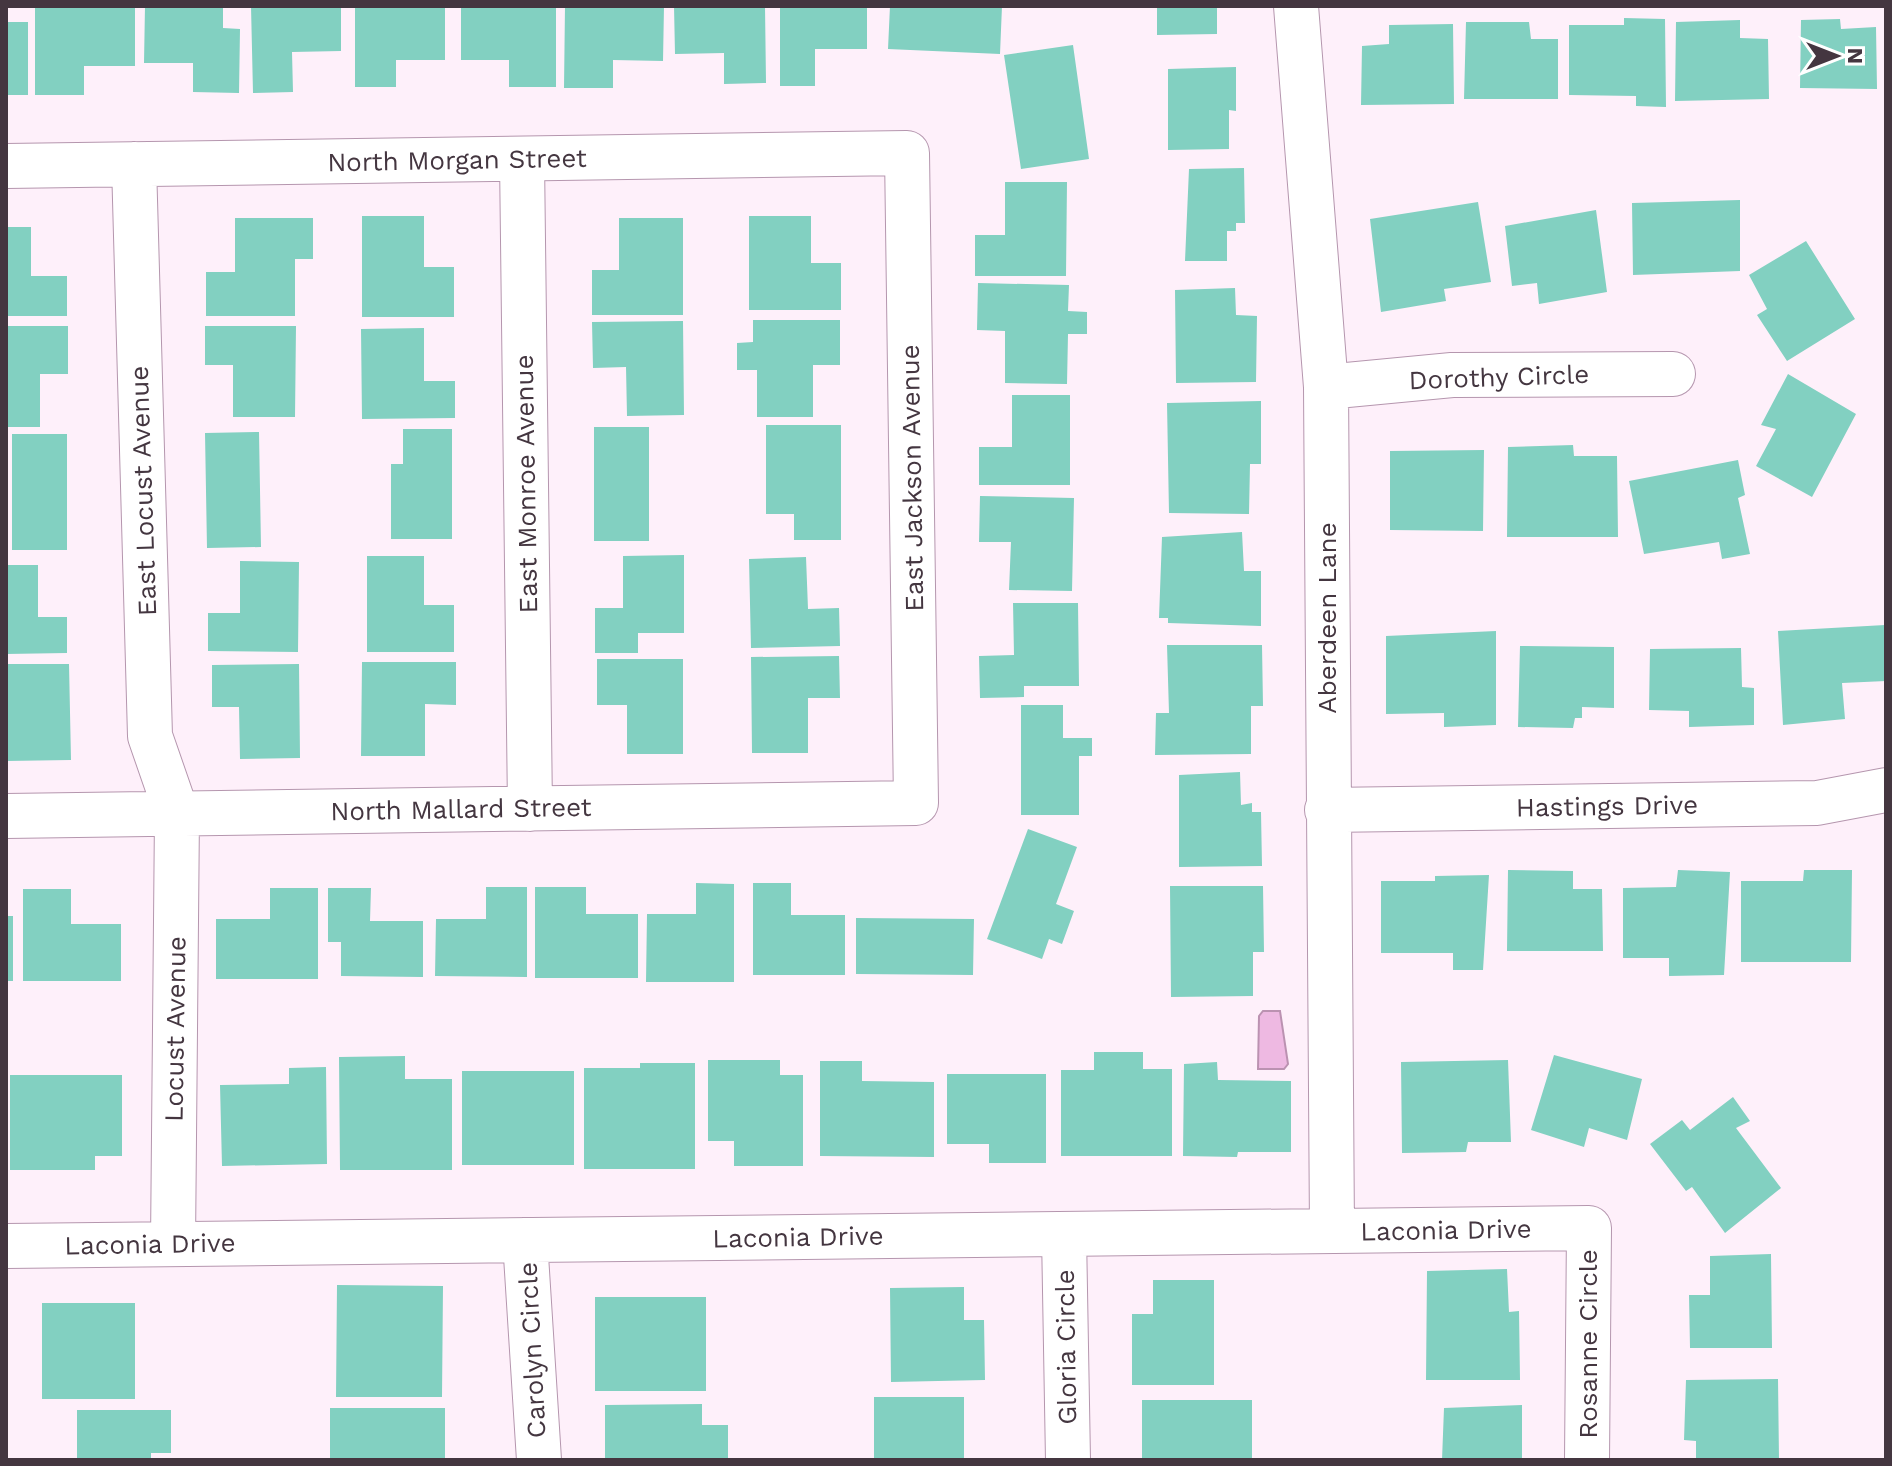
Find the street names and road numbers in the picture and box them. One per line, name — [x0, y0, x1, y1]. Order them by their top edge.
street label: North Morgan Street — [327, 143, 587, 177]
street label: East Jackson Avenue — [895, 344, 929, 612]
street label: East Monroe Avenue — [509, 354, 543, 614]
street label: Dorothy Circle — [1408, 359, 1590, 395]
street label: East Locust Avenue — [124, 365, 162, 617]
street label: Aberdeen Lane — [1312, 522, 1342, 714]
street label: Hastings Drive — [1516, 789, 1698, 823]
street label: North Mallard Street — [330, 792, 592, 826]
street label: Locust Avenue — [158, 936, 192, 1122]
street label: Laconia Drive — [1360, 1214, 1532, 1246]
street label: Laconia Drive — [712, 1221, 884, 1253]
street label: Laconia Drive — [64, 1228, 236, 1260]
street label: Rosanne Circle — [1573, 1249, 1603, 1439]
street label: Carolyn Circle — [512, 1261, 552, 1439]
street label: Gloria Circle — [1050, 1269, 1082, 1425]

